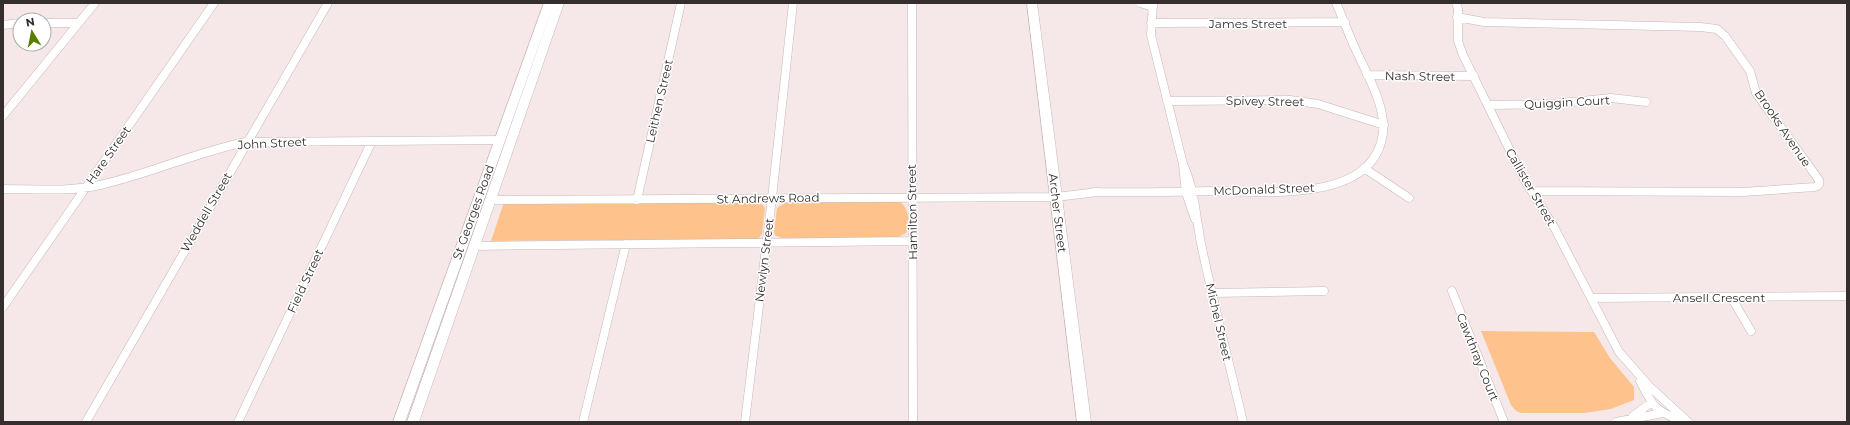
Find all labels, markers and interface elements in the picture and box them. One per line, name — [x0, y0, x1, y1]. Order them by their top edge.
north arrow — [12, 12, 52, 52]
text: N — [25, 14, 36, 30]
street label: James Street — [1208, 16, 1287, 31]
street label: Leithen Street — [642, 58, 676, 144]
street label: Nash Street — [1385, 68, 1455, 84]
street label: Brooks Avenue — [1752, 86, 1814, 170]
street label: Quiggin Court — [1524, 92, 1610, 112]
street label: Spivey Street — [1226, 93, 1304, 109]
street label: Hare Street — [82, 123, 134, 187]
street label: John Street — [236, 134, 307, 152]
street label: Callister Street — [1503, 146, 1559, 229]
street label: St Georges Road — [449, 162, 497, 262]
street label: Hamilton Street — [904, 164, 920, 260]
street label: Weddell Street — [177, 169, 235, 254]
street label: Archer Street — [1046, 173, 1070, 254]
street label: McDonald Street — [1213, 180, 1315, 198]
street label: St Andrews Road — [716, 190, 820, 206]
street label: Newlyn Street — [751, 217, 777, 303]
street label: Field Street — [284, 247, 326, 315]
street label: Michel Street — [1203, 282, 1235, 362]
street label: Ansell Crescent — [1673, 290, 1765, 305]
street label: Cawthray Court — [1454, 311, 1503, 403]

